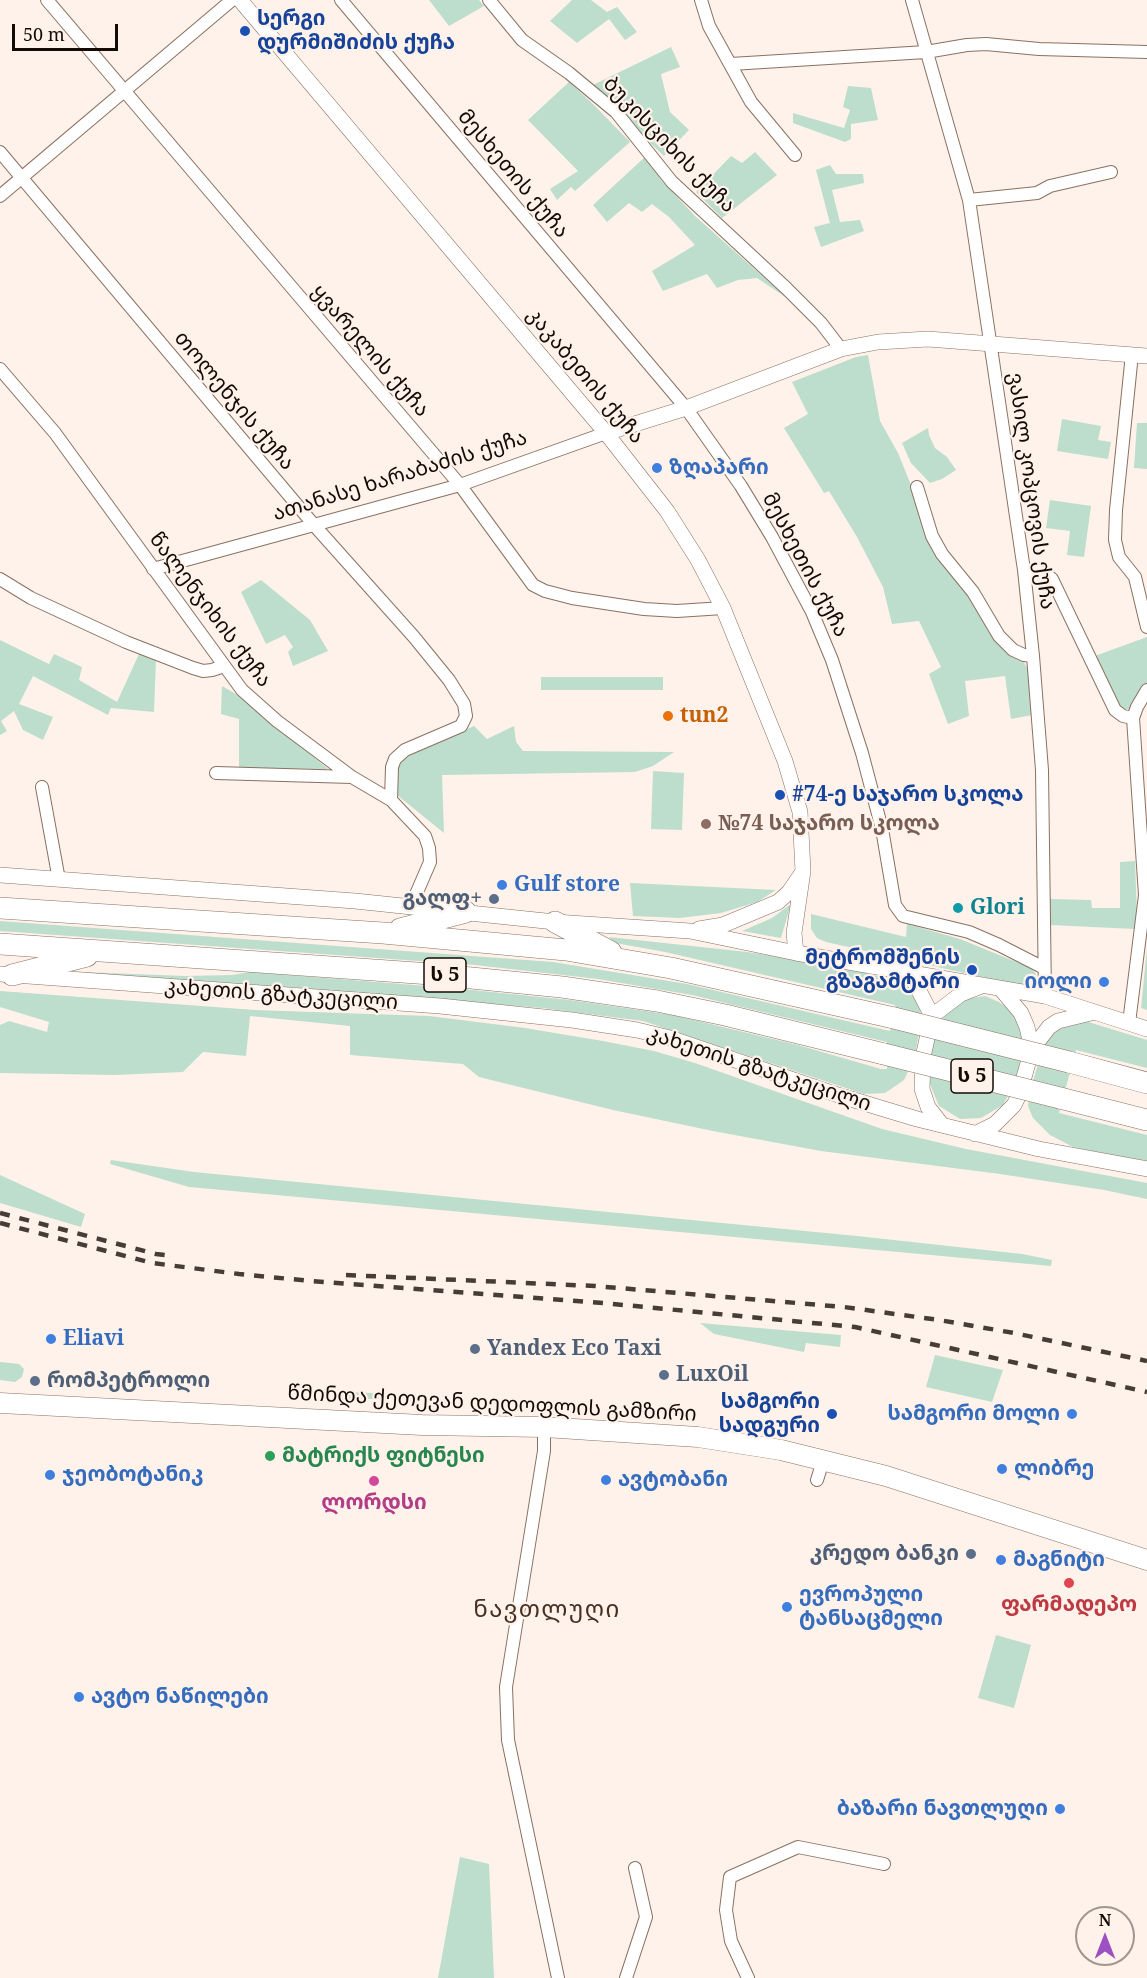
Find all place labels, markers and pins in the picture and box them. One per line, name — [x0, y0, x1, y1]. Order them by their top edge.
place label: სერგი დურმიშიძის ქუჩა — [257, 6, 455, 56]
marker: სერგი დურმიშიძის ქუჩა — [238, 24, 252, 38]
place label: ზღაპარი — [669, 455, 769, 481]
marker: ზღაპარი — [650, 461, 664, 475]
place label: tun2 — [680, 703, 728, 729]
marker: tun2 — [661, 709, 675, 723]
place label: #74-ე საჯარო სკოლა — [792, 782, 1024, 808]
marker: #74-ე საჯარო სკოლა — [773, 788, 787, 802]
place label: №74 საჯარო სკოლა — [718, 811, 940, 837]
marker: №74 საჯარო სკოლა — [699, 817, 713, 831]
place label: Gulf store — [514, 872, 620, 898]
marker: Gulf store — [495, 878, 509, 892]
place label: გალფ+ — [402, 886, 482, 912]
marker: გალფ+ — [487, 892, 501, 906]
place label: Glori — [970, 895, 1025, 921]
marker: Glori — [951, 901, 965, 915]
place label: მეტრომშენის გზაგამტარი — [805, 945, 960, 995]
marker: მეტრომშენის გზაგამტარი — [965, 963, 979, 977]
place label: იოლი — [1025, 969, 1092, 995]
marker: იოლი — [1097, 975, 1111, 989]
place label: Eliavi — [63, 1326, 124, 1352]
marker: Eliavi — [44, 1332, 58, 1346]
place label: Yandex Eco Taxi — [487, 1336, 661, 1362]
marker: Yandex Eco Taxi — [468, 1342, 482, 1356]
place label: LuxOil — [676, 1362, 749, 1388]
place label: რომპეტროლი — [47, 1368, 210, 1394]
marker: LuxOil — [657, 1368, 671, 1382]
marker: რომპეტროლი — [28, 1374, 42, 1388]
place label: სამგორი სადგური — [719, 1389, 820, 1439]
place label: სამგორი მოლი — [887, 1401, 1060, 1427]
marker: სამგორი სადგური — [825, 1407, 839, 1421]
marker: სამგორი მოლი — [1065, 1407, 1079, 1421]
place label: მატრიქს ფიტნესი — [282, 1443, 485, 1469]
marker: მატრიქს ფიტნესი — [263, 1449, 277, 1463]
place label: ლიბრე — [1014, 1456, 1094, 1482]
place label: ჯეობოტანიკ — [62, 1462, 203, 1488]
marker: ლიბრე — [995, 1462, 1009, 1476]
place label: ავტობანი — [618, 1467, 728, 1493]
marker: ჯეობოტანიკ — [43, 1468, 57, 1482]
marker: ავტობანი — [599, 1473, 613, 1487]
marker: ლორდსი — [367, 1474, 381, 1488]
place label: ლორდსი — [321, 1490, 427, 1516]
place label: კრედო ბანკი — [810, 1541, 959, 1567]
marker: კრედო ბანკი — [964, 1547, 978, 1561]
place label: მაგნიტი — [1013, 1547, 1105, 1573]
marker: მაგნიტი — [994, 1553, 1008, 1567]
marker: ფარმადეპო — [1062, 1576, 1076, 1590]
place label: ევროპული ტანსაცმელი — [799, 1582, 943, 1632]
place label: ფარმადეპო — [1001, 1592, 1137, 1618]
marker: ევროპული ტანსაცმელი — [780, 1600, 794, 1614]
place label: ავტო ნაწილები — [91, 1684, 269, 1710]
marker: ავტო ნაწილები — [72, 1690, 86, 1704]
place label: ბაზარი ნავთლუღი — [837, 1796, 1048, 1822]
marker: ბაზარი ნავთლუღი — [1053, 1802, 1067, 1816]

